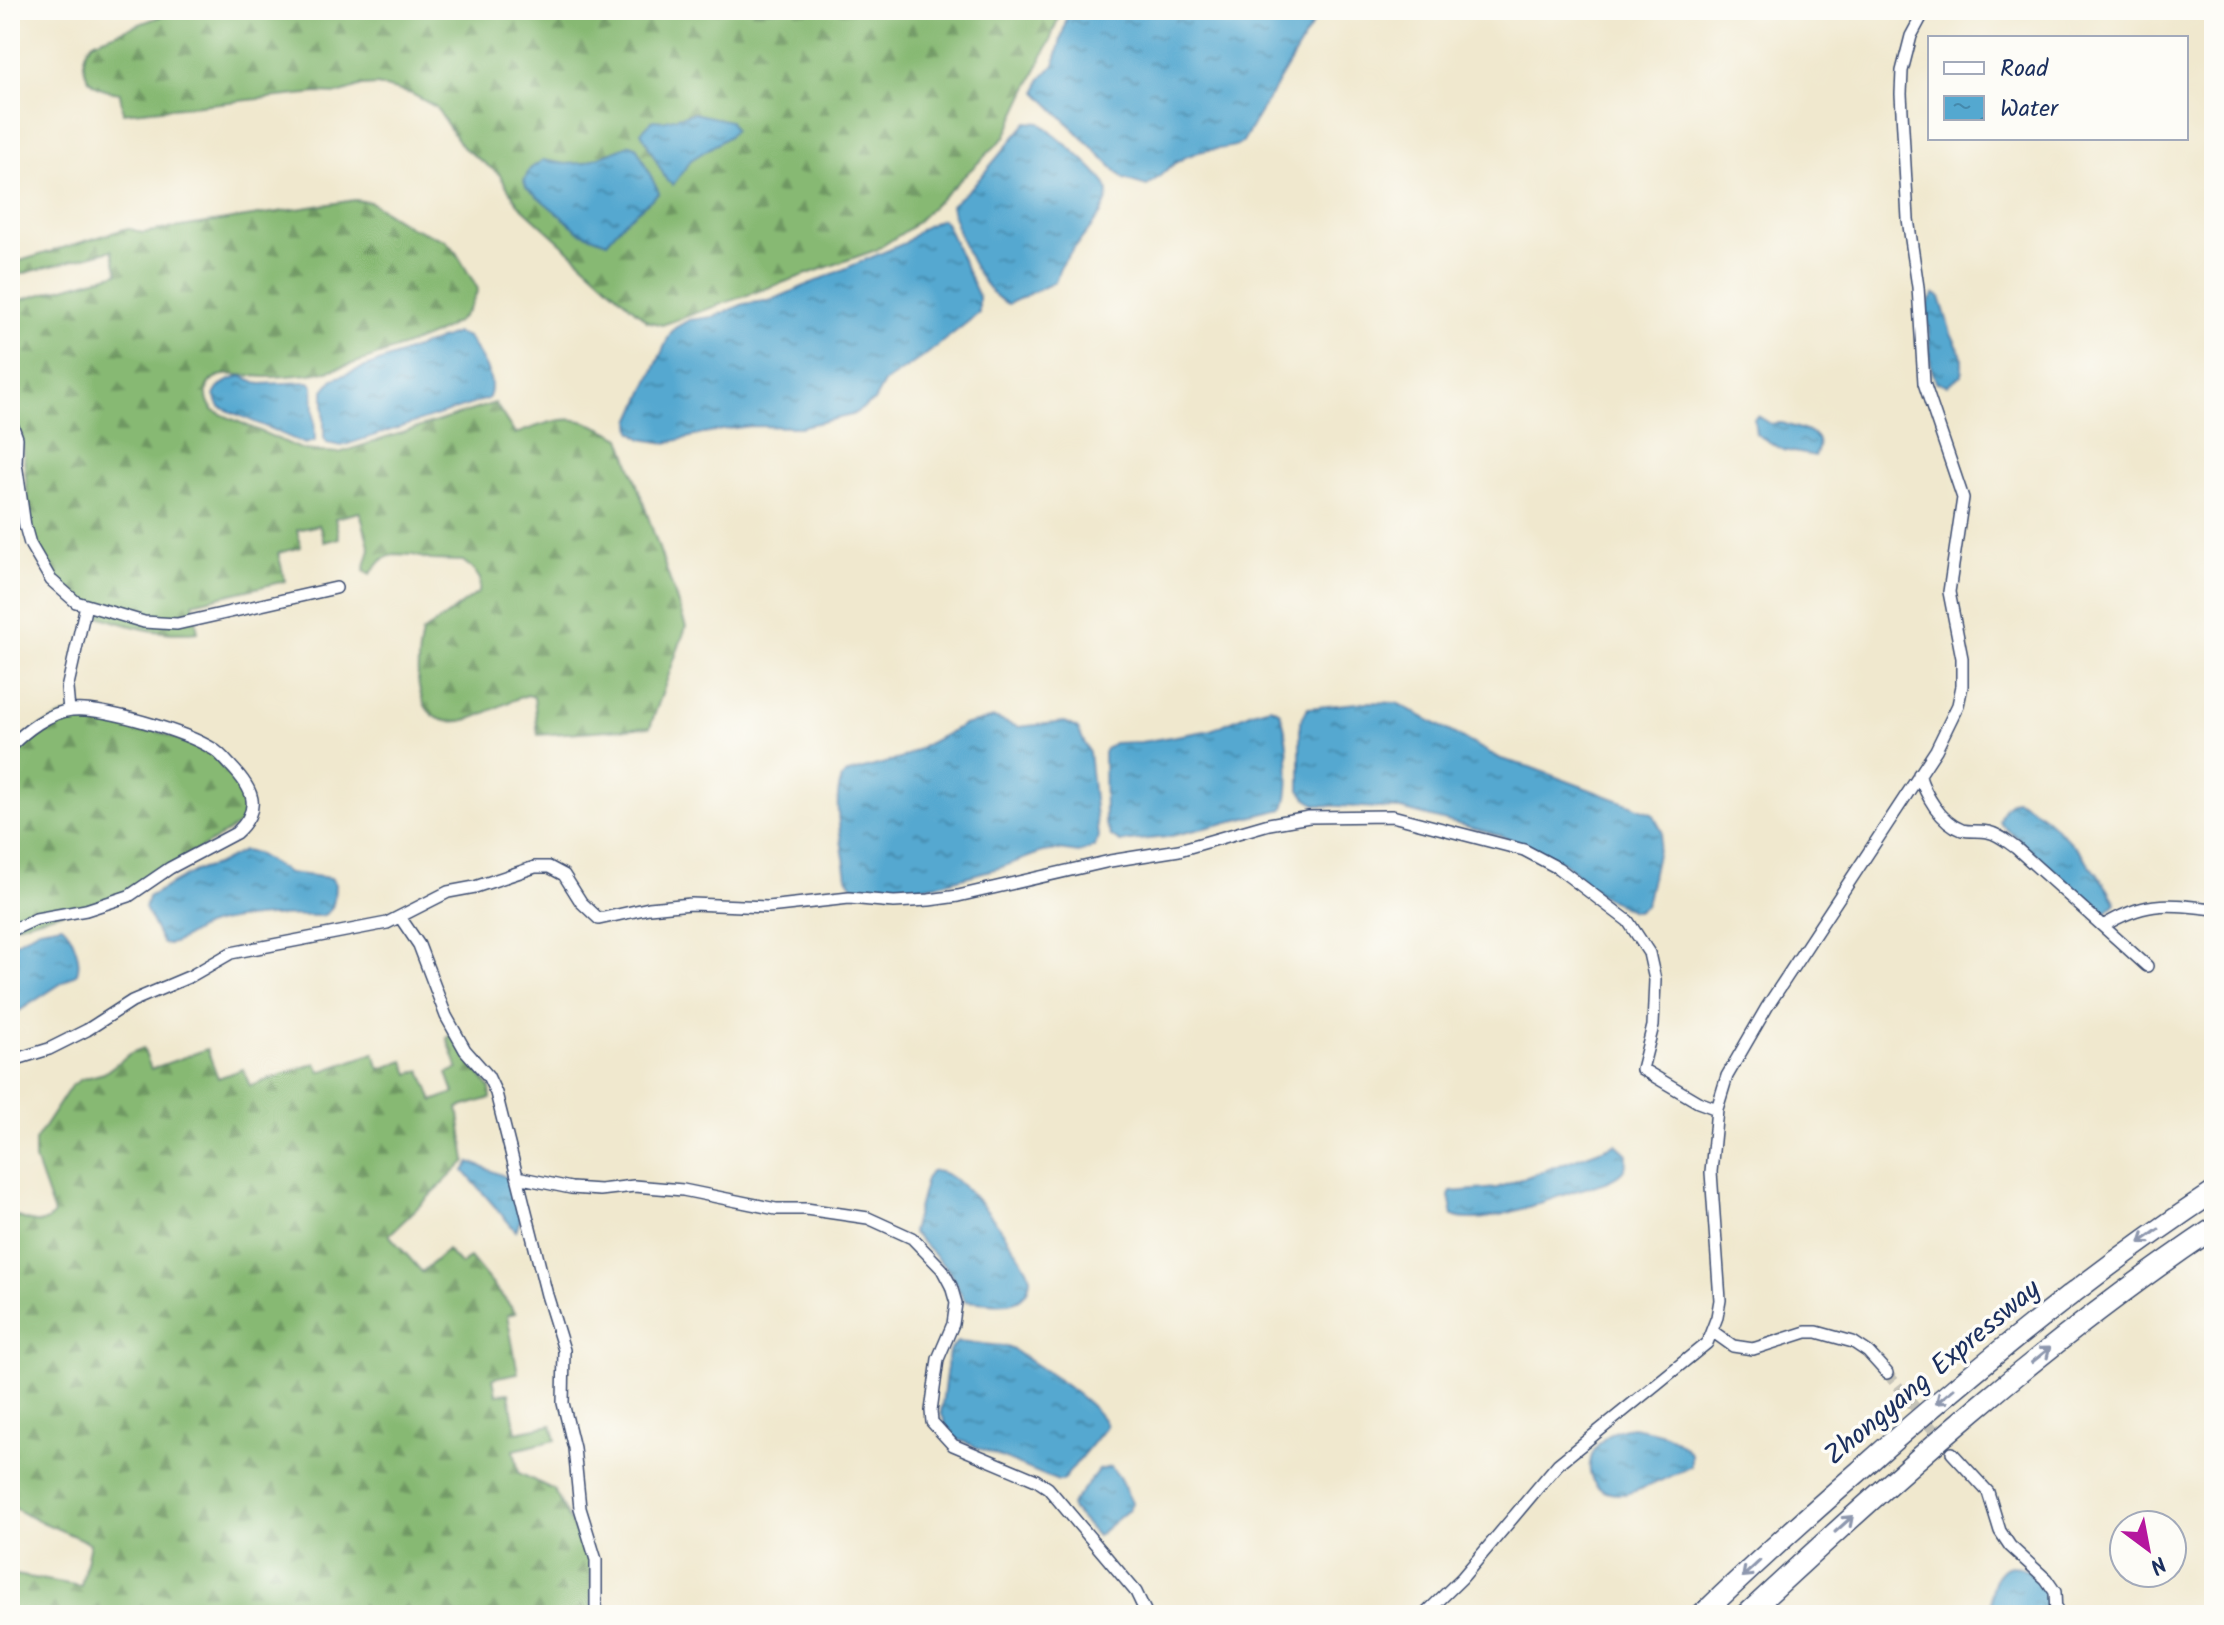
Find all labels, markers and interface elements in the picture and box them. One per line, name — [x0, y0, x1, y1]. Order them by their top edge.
legend — [1928, 36, 2188, 140]
text: Road — [2000, 50, 2049, 89]
text: Water — [2000, 90, 2060, 129]
one-way arrow — [2139, 1228, 2161, 1244]
street label: Zhongyang Expressway — [1815, 1268, 2052, 1478]
one-way arrow — [2031, 1346, 2051, 1364]
one-way arrow — [1935, 1387, 1956, 1405]
north arrow — [2108, 1509, 2188, 1589]
one-way arrow — [1834, 1516, 1854, 1534]
text: N — [2142, 1545, 2172, 1582]
one-way arrow — [1741, 1560, 1761, 1579]

